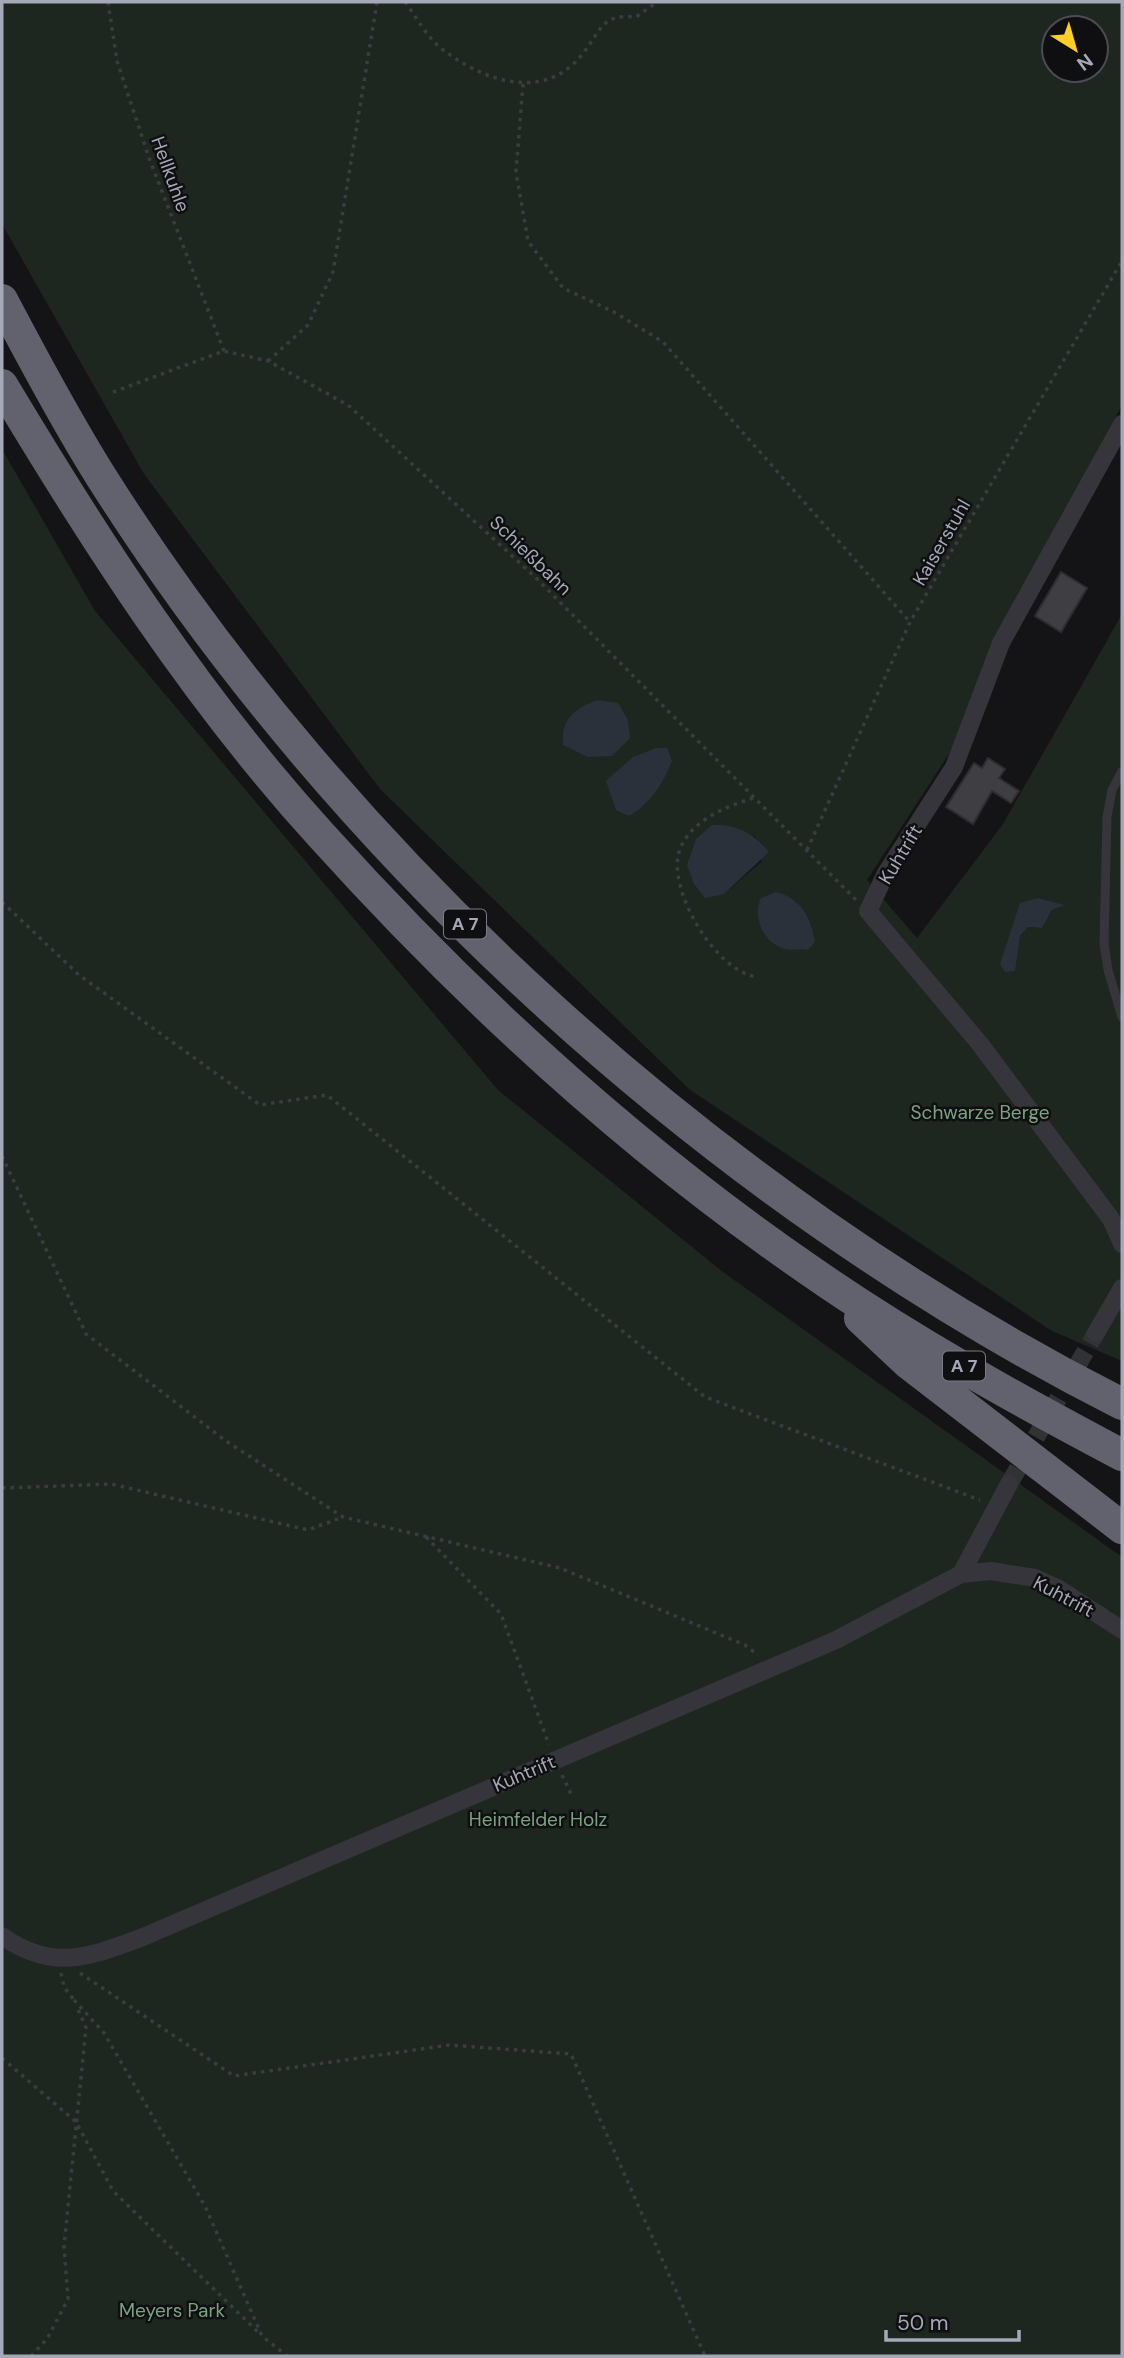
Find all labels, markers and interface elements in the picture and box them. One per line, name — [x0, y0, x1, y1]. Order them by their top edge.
north arrow — [1040, 14, 1110, 84]
text: N — [1072, 48, 1098, 76]
street label: Hellkuhle — [145, 133, 196, 215]
street label: Kaiserstuhl — [907, 495, 976, 590]
street label: Schießbahn — [484, 510, 577, 601]
street label: Kuhtrift — [873, 820, 928, 889]
road number: A 7 — [444, 909, 486, 939]
park label: Schwarze Berge — [911, 1100, 1049, 1125]
road number: A 7 — [943, 1352, 985, 1380]
street label: Kuhtrift — [1029, 1570, 1099, 1623]
street label: Kuhtrift — [489, 1749, 559, 1798]
park label: Heimfelder Holz — [469, 1807, 607, 1832]
park label: Meyers Park — [119, 2298, 225, 2323]
scale bar — [886, 2298, 1019, 2342]
text: 50 m — [897, 2309, 948, 2337]

